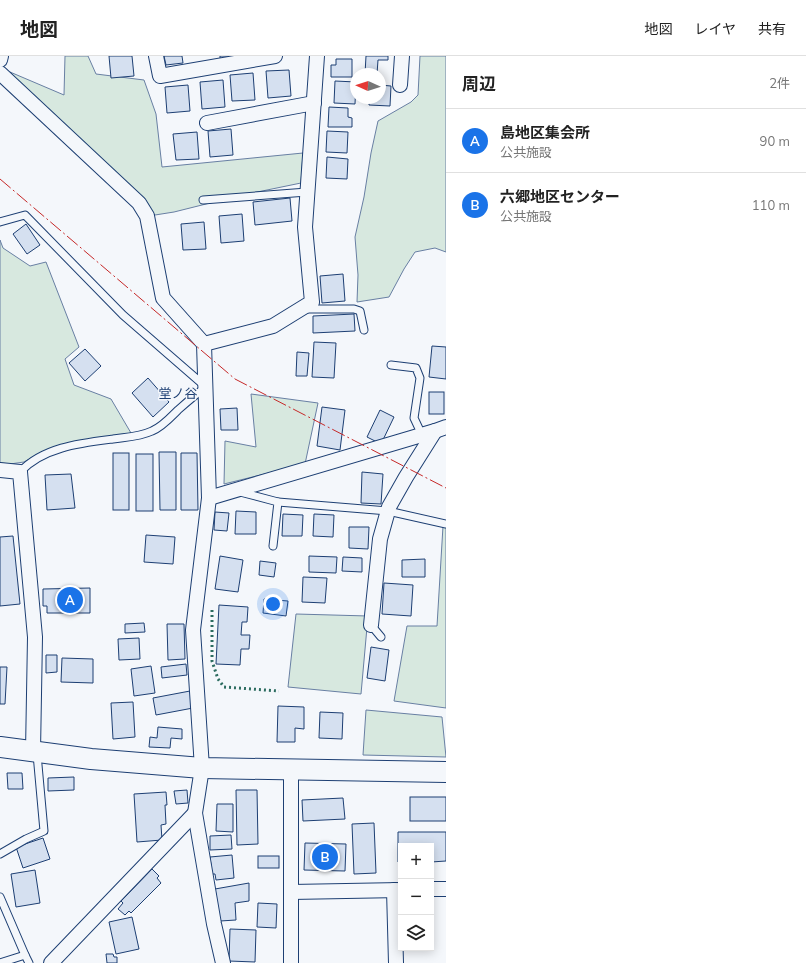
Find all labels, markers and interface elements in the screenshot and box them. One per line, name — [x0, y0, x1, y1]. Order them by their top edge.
text: 地図 — [20, 17, 58, 41]
text: 地図 — [644, 20, 672, 38]
text: レイヤ — [694, 20, 736, 38]
text: 共有 — [758, 20, 786, 38]
north arrow — [350, 68, 386, 104]
text: 周辺 — [462, 73, 496, 94]
text: 2件 — [769, 75, 790, 91]
text: 島地区集会所 — [500, 123, 590, 142]
text: A — [470, 133, 480, 149]
text: 90 m — [760, 133, 790, 149]
text: 公共施設 — [500, 144, 552, 160]
text: 六郷地区センター — [500, 187, 620, 206]
text: B — [471, 197, 479, 213]
text: 110 m — [752, 197, 790, 213]
text: 公共施設 — [500, 208, 552, 224]
district label: 堂ノ谷 — [158, 385, 198, 401]
pin: A — [57, 585, 83, 615]
your location — [263, 594, 283, 614]
pin: B — [312, 842, 338, 872]
map controls — [398, 843, 434, 951]
button: + — [398, 843, 434, 879]
button: − — [398, 879, 434, 915]
button: layers — [398, 915, 434, 951]

